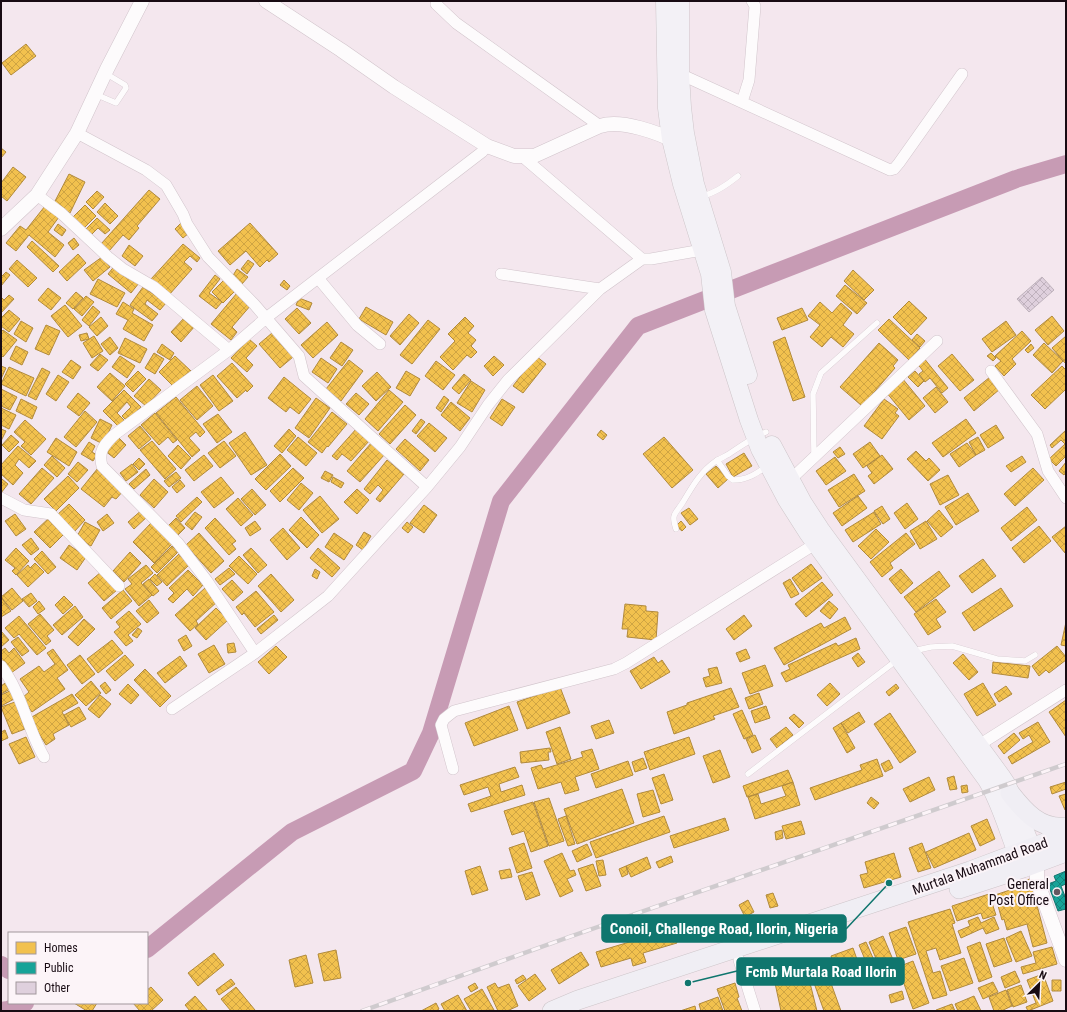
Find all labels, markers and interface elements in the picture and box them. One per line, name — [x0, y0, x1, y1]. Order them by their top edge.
street label: Murtala Muhammad Road — [910, 834, 1050, 898]
place label: General Post Office — [989, 876, 1049, 908]
marker: General Post Office — [1052, 887, 1062, 897]
callout: Conoil, Challenge Road, Ilorin, Nigeria — [602, 915, 846, 942]
text: Conoil, Challenge Road, Ilorin, Nigeria — [610, 920, 838, 938]
legend — [8, 932, 148, 1004]
text: Homes — [44, 941, 78, 955]
callout: Fcmb Murtala Road Ilorin — [737, 958, 904, 985]
text: Public — [44, 961, 74, 975]
text: Fcmb Murtala Road Ilorin — [745, 963, 897, 981]
north arrow — [1019, 964, 1059, 1004]
text: N — [1037, 968, 1049, 983]
text: Other — [44, 981, 70, 995]

